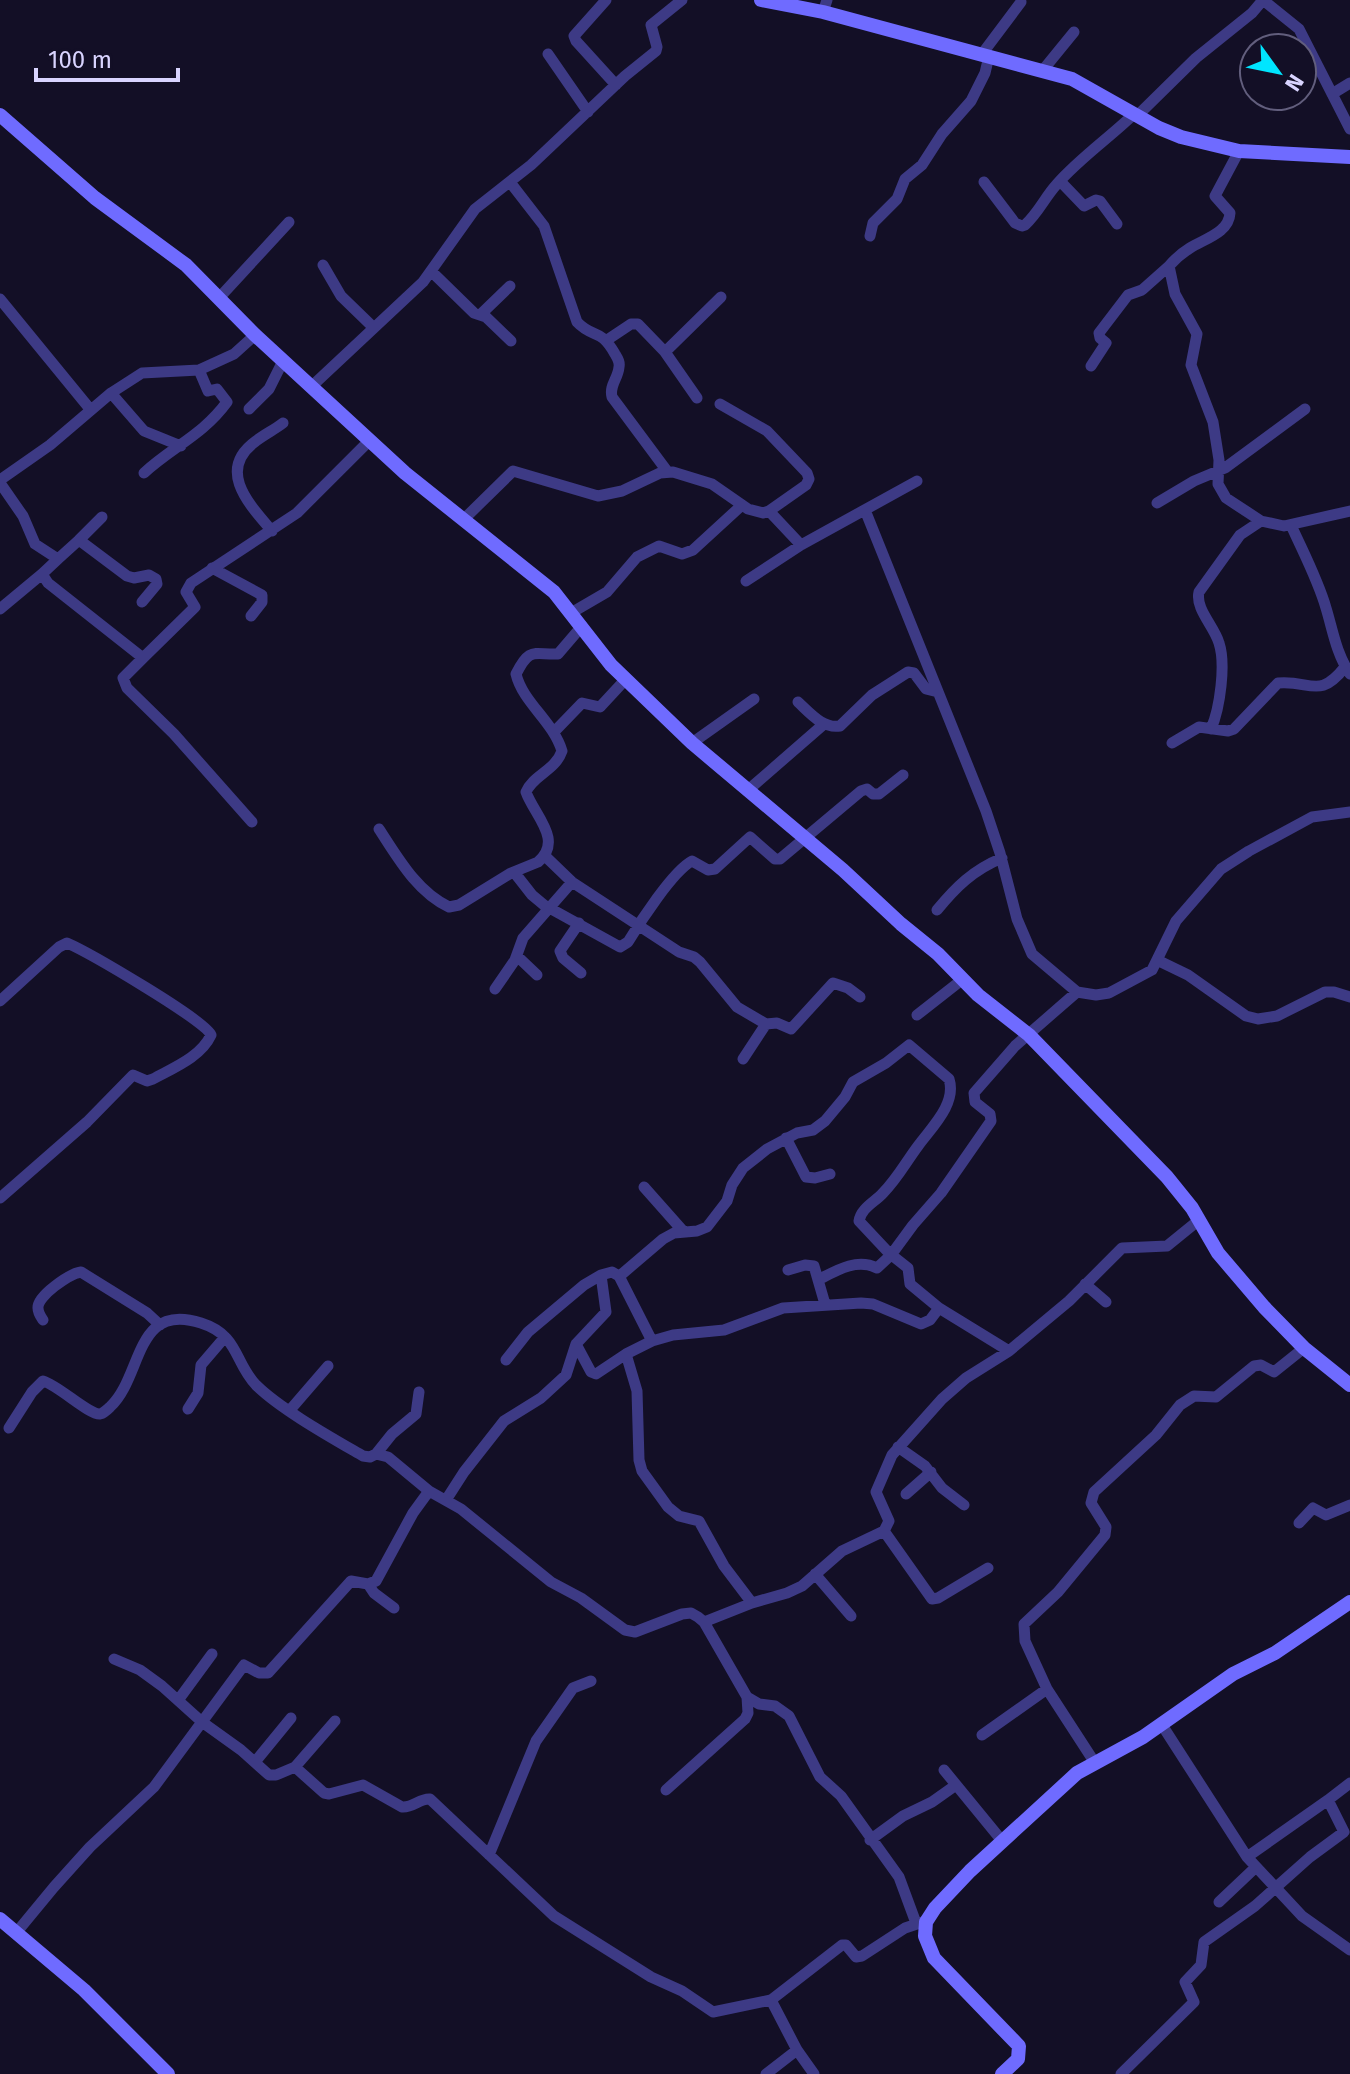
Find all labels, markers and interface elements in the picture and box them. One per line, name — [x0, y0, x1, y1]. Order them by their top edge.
scale bar — [36, 32, 178, 82]
north arrow — [1238, 32, 1318, 112]
text: 100 m — [48, 46, 112, 74]
text: N — [1279, 69, 1310, 96]

